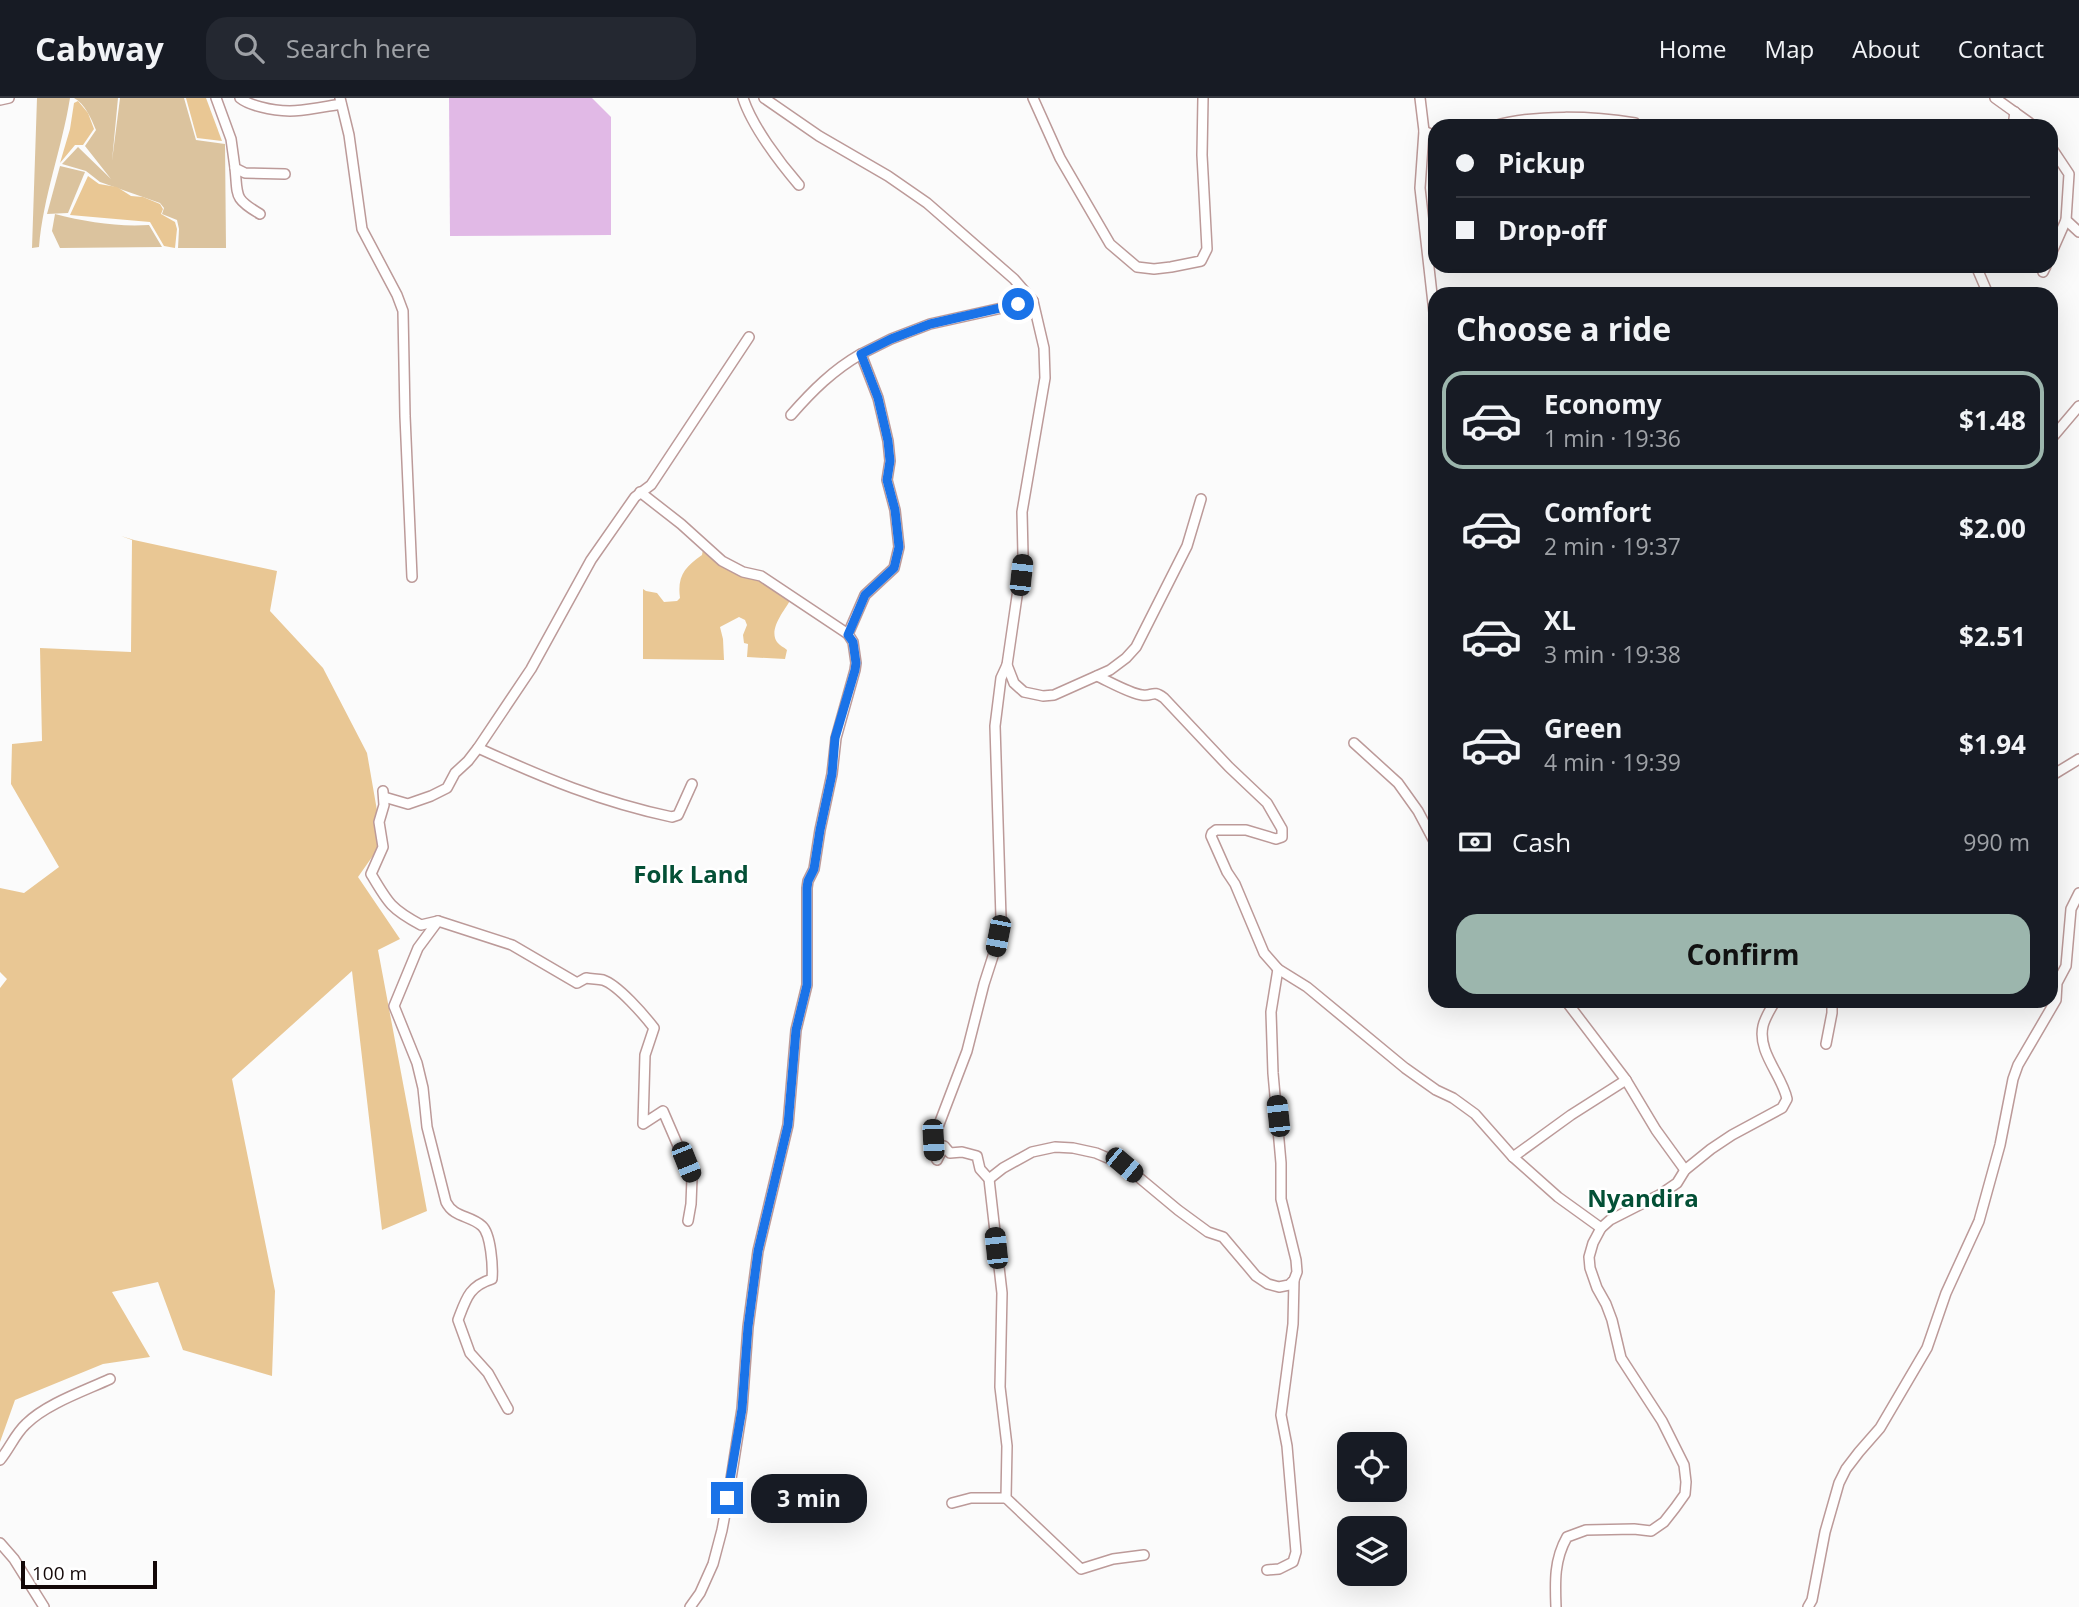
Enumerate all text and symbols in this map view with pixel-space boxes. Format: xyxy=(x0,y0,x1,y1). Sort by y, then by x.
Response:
search box xyxy=(206,17,696,80)
text: Cabway xyxy=(35,26,164,71)
icon: search xyxy=(230,29,268,67)
text: Search here xyxy=(286,30,431,66)
text: Home xyxy=(1659,32,1727,65)
text: Map xyxy=(1765,32,1814,65)
text: About xyxy=(1852,32,1920,65)
text: Contact xyxy=(1958,32,2044,65)
text: Pickup xyxy=(1498,145,1585,181)
text: Drop-off xyxy=(1498,212,1606,248)
route start xyxy=(1002,288,1034,320)
text: Choose a ride xyxy=(1456,307,1671,350)
text: Economy xyxy=(1544,386,1662,422)
icon: car xyxy=(1460,389,1523,452)
text: $1.48 xyxy=(1959,402,2026,438)
text: 1 min · 19:36 xyxy=(1544,422,1681,454)
text: Comfort xyxy=(1544,494,1651,530)
icon: car xyxy=(1460,497,1523,560)
text: $2.00 xyxy=(1959,510,2026,546)
text: 2 min · 19:37 xyxy=(1544,530,1681,562)
car xyxy=(1009,553,1034,597)
text: XL xyxy=(1544,602,1576,638)
icon: car xyxy=(1460,605,1523,668)
text: $2.51 xyxy=(1959,618,2026,654)
text: 3 min · 19:38 xyxy=(1544,638,1681,670)
text: Green xyxy=(1544,710,1622,746)
icon: car xyxy=(1460,713,1523,776)
text: $1.94 xyxy=(1959,726,2026,762)
text: 4 min · 19:39 xyxy=(1544,746,1681,778)
icon: cash xyxy=(1456,823,1494,861)
text: Cash xyxy=(1512,824,1571,860)
text: 990 m xyxy=(1963,826,2030,858)
district label: Folk Land xyxy=(633,857,749,890)
car xyxy=(984,913,1013,959)
button: Confirm xyxy=(1456,914,2030,994)
car xyxy=(1266,1094,1291,1138)
car xyxy=(922,1118,945,1162)
car xyxy=(669,1139,704,1185)
car xyxy=(1102,1143,1147,1187)
district label: Nyandira xyxy=(1587,1181,1699,1214)
car xyxy=(984,1226,1009,1270)
map controls xyxy=(1337,1432,1407,1586)
button: locate xyxy=(1337,1432,1407,1502)
callout: 3 min xyxy=(752,1474,867,1522)
route end xyxy=(711,1482,743,1514)
text: 3 min xyxy=(777,1482,841,1514)
button: layers xyxy=(1337,1516,1407,1586)
scale bar xyxy=(21,1558,158,1590)
text: 100 m xyxy=(32,1560,87,1586)

